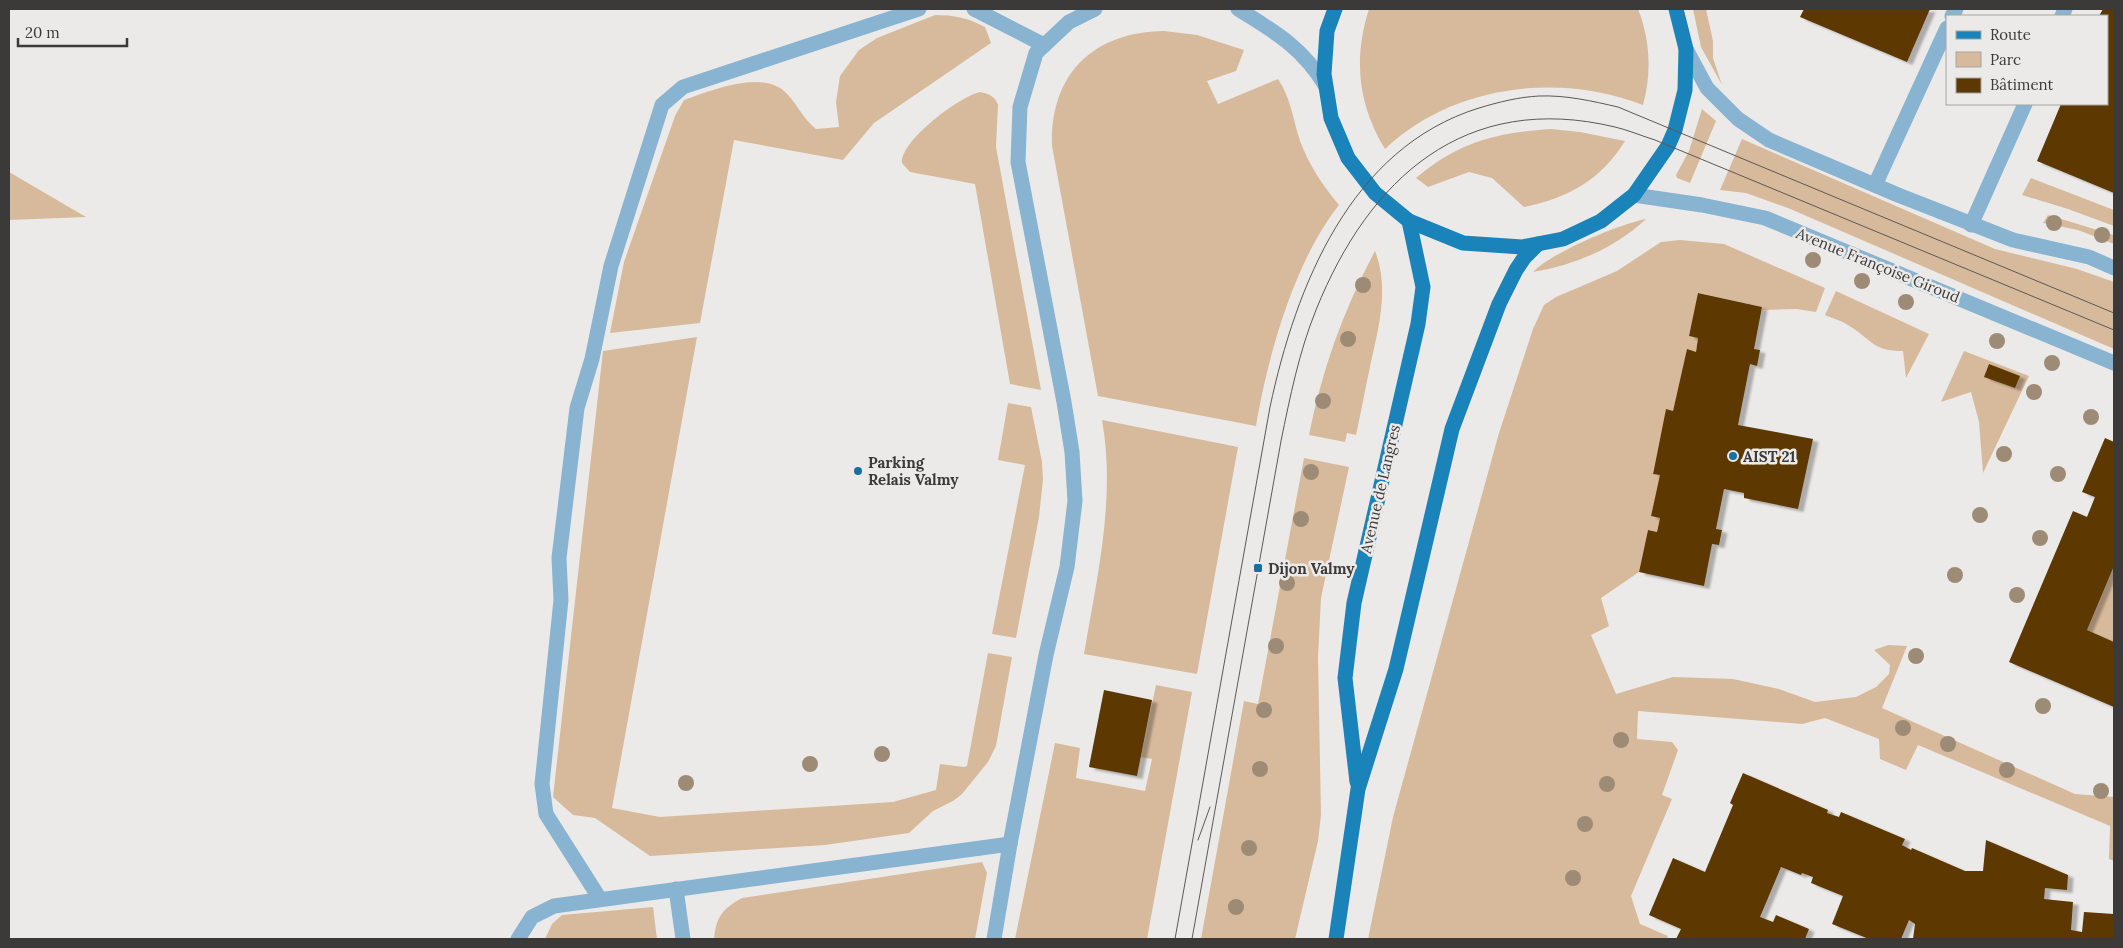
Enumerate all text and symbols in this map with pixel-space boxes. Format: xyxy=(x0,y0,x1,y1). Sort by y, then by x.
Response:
scale bar xyxy=(18,15,126,47)
legend xyxy=(1946,15,2108,105)
text: 20 m xyxy=(25,23,60,42)
text: Route xyxy=(1990,25,2031,44)
text: Parc xyxy=(1990,50,2021,69)
text: Bâtiment xyxy=(1990,75,2053,94)
street label: Avenue Françoise Giroud xyxy=(1792,223,1963,307)
street label: Avenue de Langres xyxy=(1356,423,1404,556)
place label: AIST 21 xyxy=(1743,447,1796,466)
marker: AIST 21 xyxy=(1727,450,1739,462)
place label: Parking Relais Valmy xyxy=(868,453,959,489)
marker: Parking Relais Valmy xyxy=(852,465,864,477)
place label: Dijon Valmy xyxy=(1268,559,1355,578)
marker: Dijon Valmy xyxy=(1252,562,1264,574)

